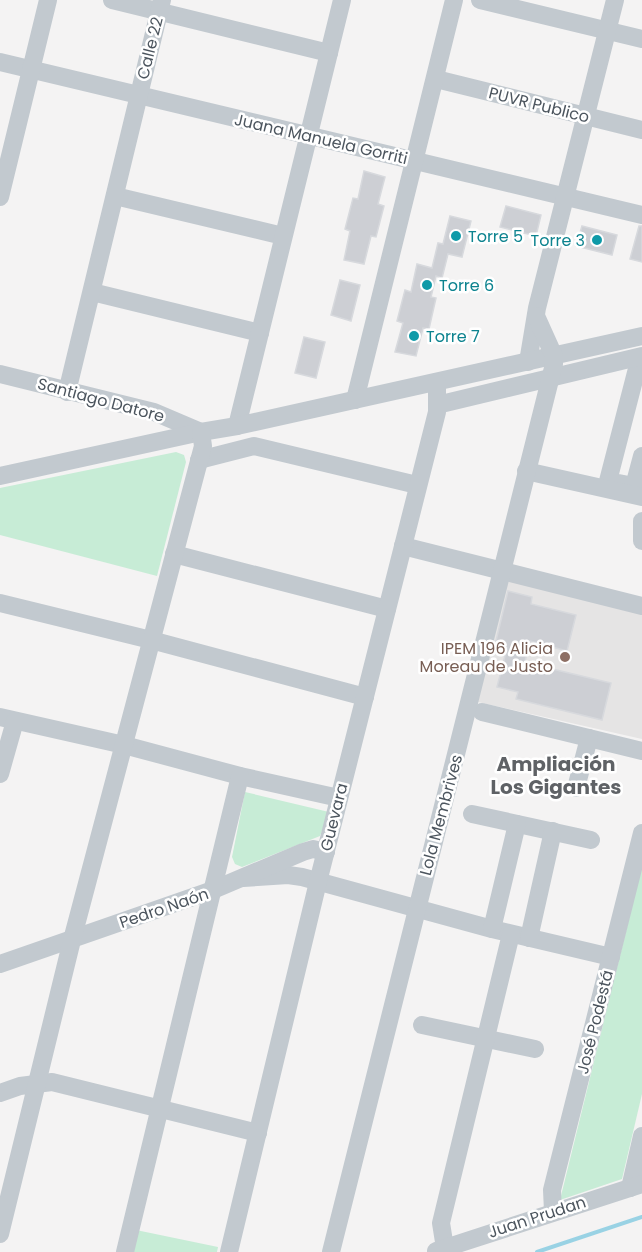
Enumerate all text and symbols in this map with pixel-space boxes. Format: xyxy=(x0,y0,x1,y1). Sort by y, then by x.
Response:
street label: Calle 22 xyxy=(131,14,169,82)
street label: PUVR Publico xyxy=(486,81,592,129)
street label: Juana Manuela Gorriti xyxy=(232,108,410,170)
place label: Torre 5 xyxy=(468,225,523,248)
marker: Torre 5 xyxy=(449,229,463,243)
place label: Torre 3 xyxy=(531,229,585,252)
marker: Torre 3 xyxy=(590,233,604,247)
place label: Torre 6 xyxy=(439,274,494,297)
marker: Torre 6 xyxy=(420,278,434,292)
place label: Torre 7 xyxy=(426,325,480,348)
marker: Torre 7 xyxy=(407,329,421,343)
street label: Santiago Datore xyxy=(35,372,167,428)
place label: IPEM 196 Alicia Moreau de Justo xyxy=(420,637,553,678)
marker: IPEM 196 Alicia Moreau de Justo xyxy=(558,650,572,664)
district label: Ampliación Los Gigantes xyxy=(490,750,622,801)
street label: Lola Membrives xyxy=(414,752,468,878)
street label: Guevara xyxy=(314,781,354,853)
street label: Pedro Naón xyxy=(116,882,212,934)
street label: José Podestá xyxy=(571,968,619,1076)
street label: Juan Prudan xyxy=(485,1190,589,1244)

